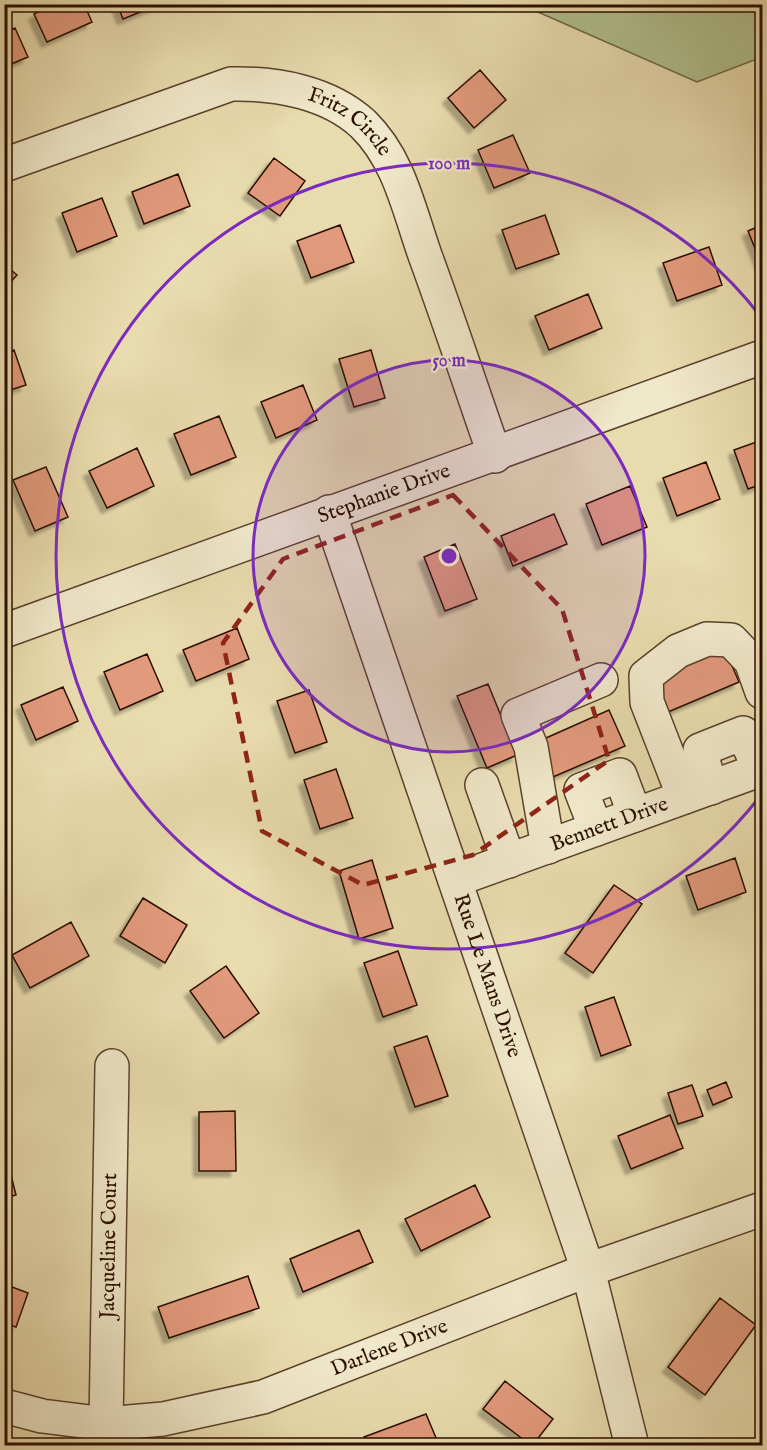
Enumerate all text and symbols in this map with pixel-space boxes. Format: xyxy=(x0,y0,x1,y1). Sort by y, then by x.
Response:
street label: Fritz Circle xyxy=(304,81,398,161)
text: 100 m xyxy=(428,153,470,176)
text: 50 m xyxy=(432,350,466,373)
street label: Stephanie Drive xyxy=(314,457,454,530)
centre of rings xyxy=(439,546,459,566)
street label: Bennett Drive xyxy=(547,790,672,858)
street label: Rue Le Mans Drive xyxy=(447,890,528,1061)
street label: Jacqueline Court xyxy=(94,1173,124,1321)
street label: Darlene Drive xyxy=(327,1313,452,1383)

